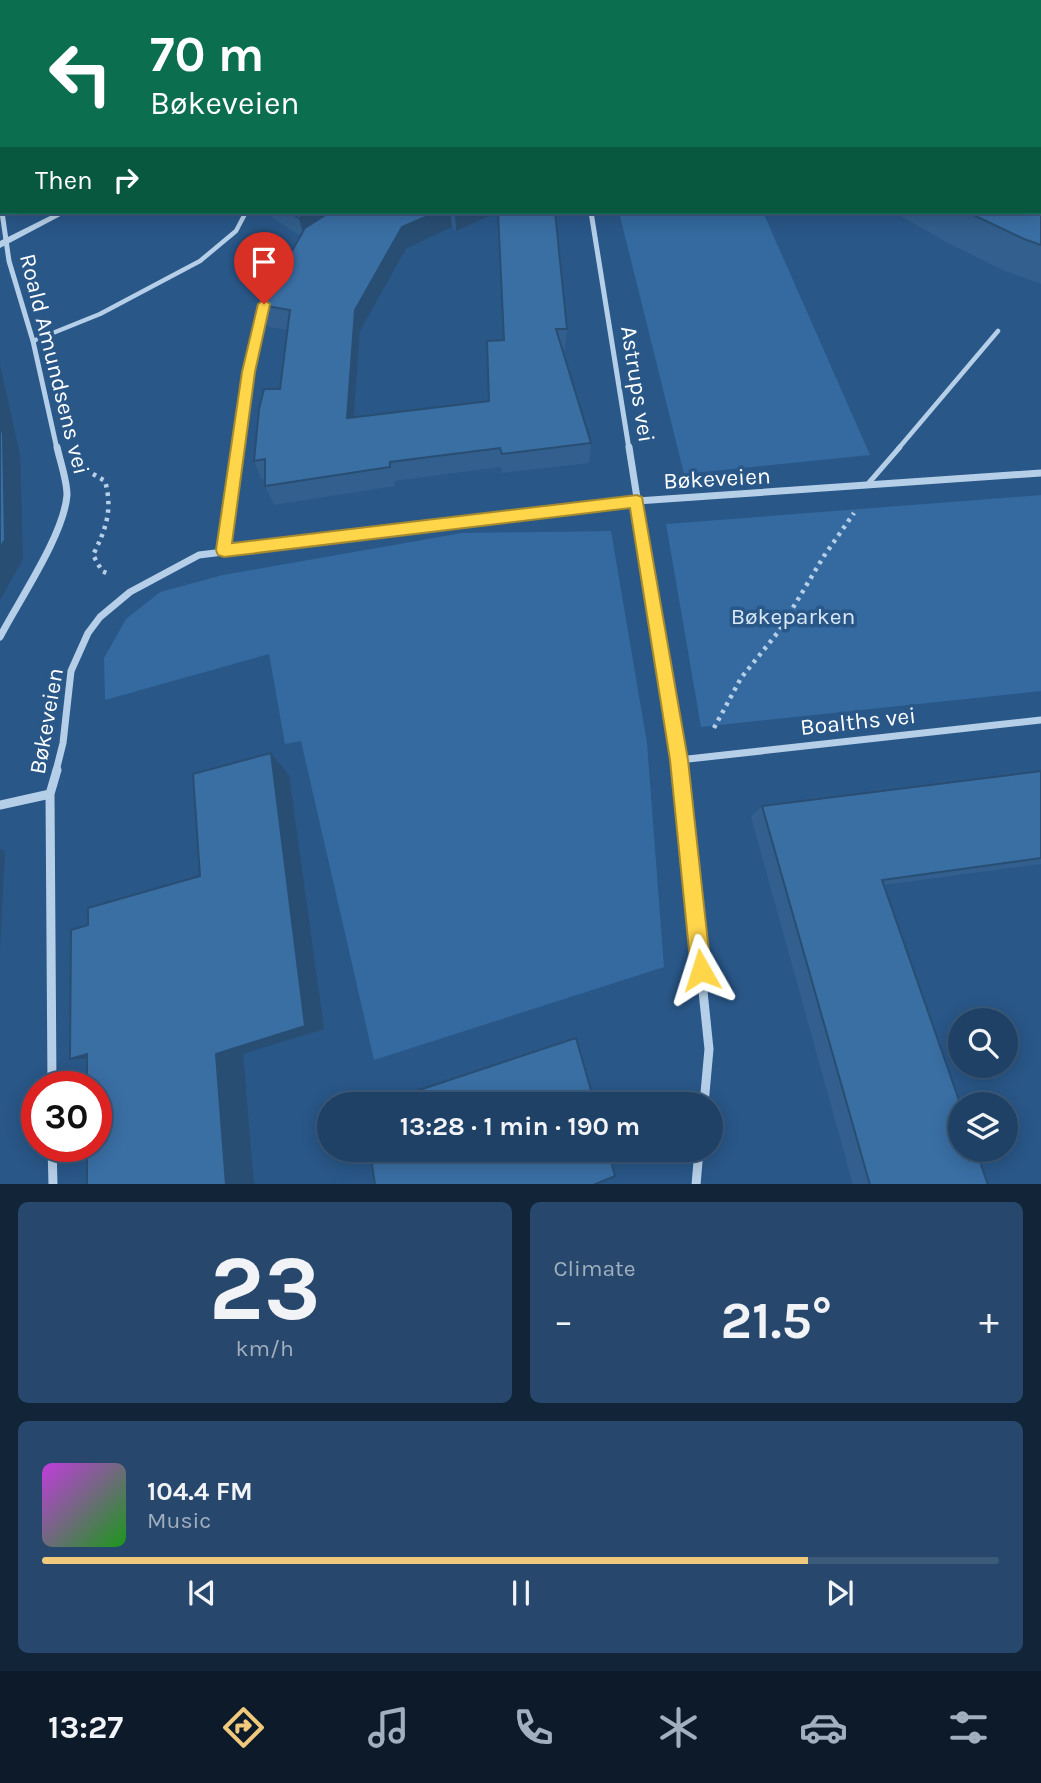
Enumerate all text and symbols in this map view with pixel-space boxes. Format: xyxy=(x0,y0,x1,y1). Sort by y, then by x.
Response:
text: 70 m xyxy=(150,26,264,83)
icon: left xyxy=(35,28,126,119)
text: Bøkeveien xyxy=(150,85,300,122)
icon: right xyxy=(107,161,145,199)
text: Then xyxy=(35,165,93,196)
pin xyxy=(234,232,294,304)
icon: arrive xyxy=(245,243,283,281)
street label: Roald Amundsens vei xyxy=(14,251,95,477)
street label: Astrups vei xyxy=(615,324,660,444)
street label: Bøkeveien xyxy=(663,462,771,495)
park label: Bøkeparken xyxy=(731,603,855,630)
street label: Bøkeveien xyxy=(24,666,69,776)
street label: Boalths vei xyxy=(799,702,917,741)
position arrow xyxy=(664,933,738,1007)
map controls xyxy=(948,1008,1018,1162)
button: search xyxy=(948,1008,1018,1078)
speed limit sign: 30 xyxy=(21,1071,112,1162)
button: layers xyxy=(948,1092,1018,1162)
text: 13:28 · 1 min · 190 m xyxy=(400,1111,640,1142)
text: 23 xyxy=(209,1236,321,1342)
text: Climate xyxy=(554,1255,636,1282)
text: 21.5° xyxy=(720,1290,832,1351)
text: − xyxy=(554,1299,573,1344)
text: + xyxy=(979,1299,999,1344)
text: km/h xyxy=(236,1335,294,1362)
text: 104.4 FM xyxy=(147,1476,253,1507)
text: Music xyxy=(147,1507,211,1534)
icon: previous xyxy=(183,1574,221,1612)
icon: pause xyxy=(502,1574,540,1612)
icon: next xyxy=(821,1574,859,1612)
icon: directions xyxy=(219,1703,268,1752)
icon: music xyxy=(364,1703,413,1752)
icon: phone xyxy=(509,1703,558,1752)
icon: climate xyxy=(654,1703,703,1752)
icon: car xyxy=(799,1703,848,1752)
icon: filters xyxy=(944,1703,993,1752)
text: 13:27 xyxy=(48,1709,123,1746)

